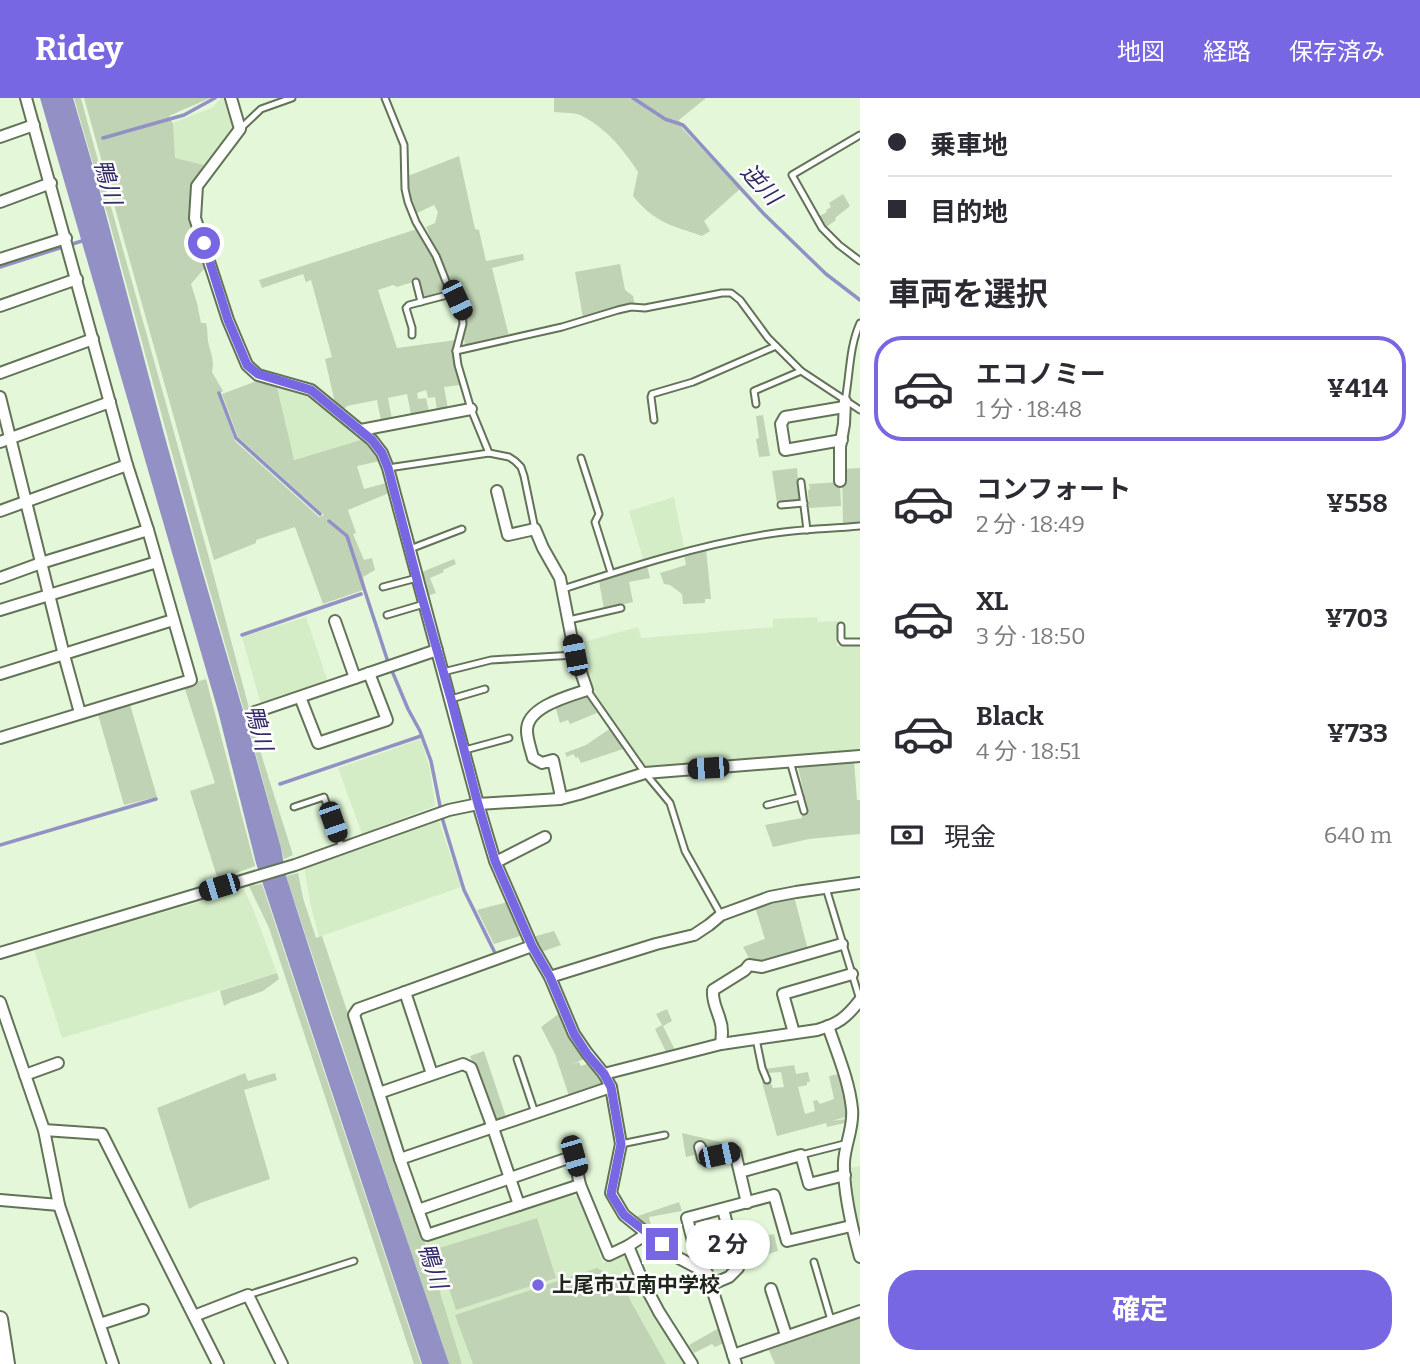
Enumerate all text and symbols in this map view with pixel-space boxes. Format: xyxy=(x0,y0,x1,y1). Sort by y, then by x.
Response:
text: Ridey xyxy=(35,29,123,69)
text: 地図 xyxy=(1117,38,1165,66)
text: 経路 xyxy=(1203,38,1251,66)
text: 保存済み xyxy=(1289,38,1385,66)
text: 乗車地 xyxy=(930,130,1008,161)
water label: 鴨川 xyxy=(89,156,128,211)
water label: 逆川 xyxy=(735,158,789,213)
text: 目的地 xyxy=(930,197,1008,228)
route start xyxy=(188,227,220,259)
text: 車両を選択 xyxy=(888,275,1048,313)
car xyxy=(439,277,476,323)
icon: car xyxy=(892,357,955,420)
text: エコノミー xyxy=(976,359,1106,390)
text: ¥414 xyxy=(1327,373,1388,404)
text: 1 分 · 18:48 xyxy=(976,395,1082,423)
icon: car xyxy=(892,472,955,535)
text: コンフォート xyxy=(976,474,1131,505)
text: ¥558 xyxy=(1326,488,1388,519)
text: 2 分 · 18:49 xyxy=(976,510,1085,538)
text: XL xyxy=(976,586,1008,617)
icon: car xyxy=(892,587,955,650)
text: ¥703 xyxy=(1325,603,1388,634)
text: 3 分 · 18:50 xyxy=(976,622,1086,650)
car xyxy=(561,632,590,678)
text: Black xyxy=(976,701,1044,732)
water label: 鴨川 xyxy=(240,702,279,757)
icon: car xyxy=(892,702,955,765)
text: ¥733 xyxy=(1327,718,1388,749)
text: 4 分 · 18:51 xyxy=(976,737,1080,765)
car xyxy=(687,756,730,780)
car xyxy=(317,799,350,845)
icon: cash xyxy=(888,816,926,854)
text: 640 m xyxy=(1324,821,1392,849)
text: 現金 xyxy=(944,822,996,853)
car xyxy=(196,871,243,903)
car xyxy=(559,1133,590,1179)
car xyxy=(697,1140,742,1170)
callout: 2 分 xyxy=(686,1220,770,1268)
route end xyxy=(646,1228,678,1260)
text: 2 分 xyxy=(708,1230,748,1258)
water label: 鴨川 xyxy=(413,1240,454,1295)
button: 確定 xyxy=(888,1270,1392,1350)
place label: 上尾市立南中学校 xyxy=(552,1272,720,1298)
marker: 上尾市立南中学校 xyxy=(530,1277,546,1293)

